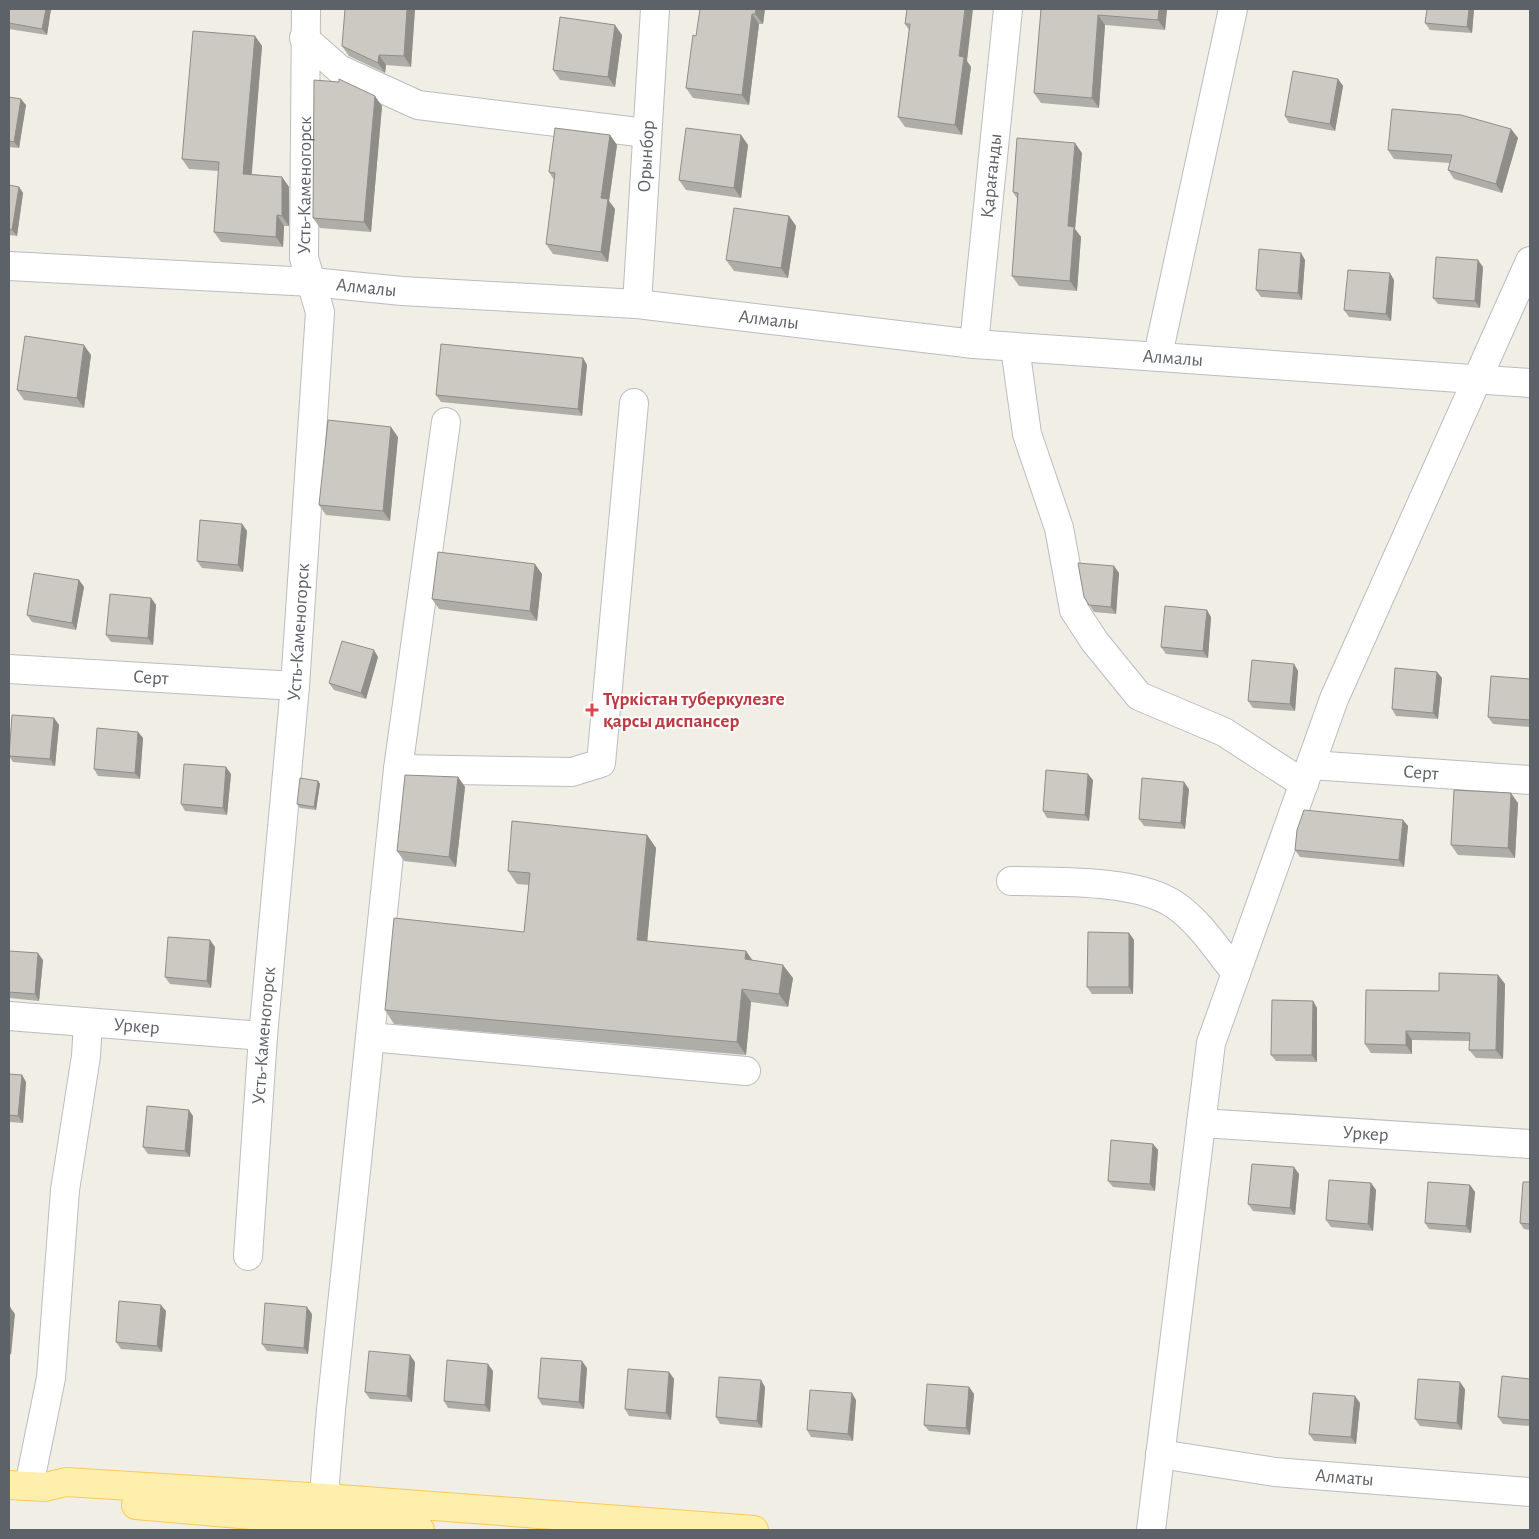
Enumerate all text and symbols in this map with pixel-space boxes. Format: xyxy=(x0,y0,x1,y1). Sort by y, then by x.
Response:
street label: Усть-Каменогорск xyxy=(295,116,315,254)
street label: Орынбор xyxy=(634,120,658,193)
street label: Қарағанды xyxy=(977,133,1005,219)
street label: Алмалы xyxy=(335,275,397,300)
street label: Алмалы xyxy=(738,307,800,333)
street label: Алмалы xyxy=(1142,346,1204,370)
street label: Усть-Каменогорск xyxy=(284,562,313,702)
street label: Серт xyxy=(133,667,169,688)
place label: Түркістан туберкулезге қарсы диспансер xyxy=(603,690,785,731)
marker: Түркістан туберкулезге қарсы диспансер xyxy=(585,703,599,717)
street label: Серт xyxy=(1402,762,1439,783)
street label: Усть-Каменогорск xyxy=(249,966,279,1105)
street label: Уркер xyxy=(113,1015,160,1037)
street label: Уркер xyxy=(1342,1123,1389,1144)
street label: Алматы xyxy=(1314,1466,1374,1489)

